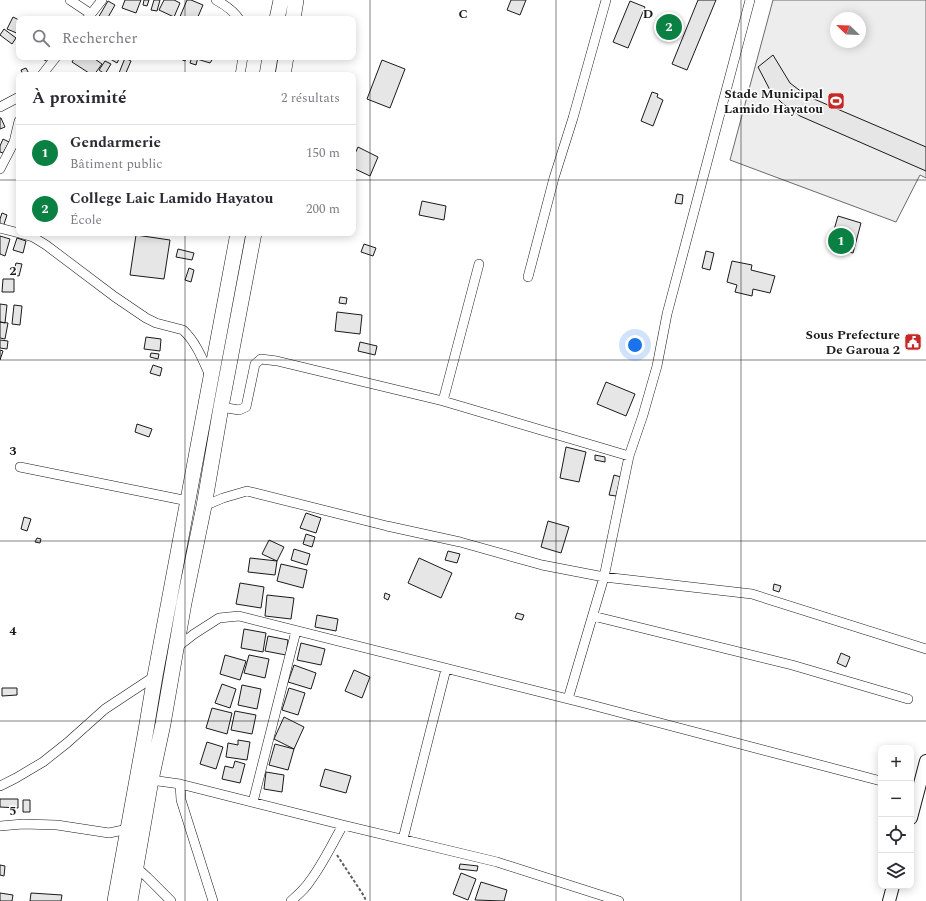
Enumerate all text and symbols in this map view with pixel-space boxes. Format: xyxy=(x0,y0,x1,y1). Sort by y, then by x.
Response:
text: C xyxy=(458,4,468,24)
text: D xyxy=(643,4,653,24)
pin: 2 xyxy=(656,12,682,42)
north arrow xyxy=(830,12,866,48)
search box xyxy=(16,16,356,60)
icon: search xyxy=(30,27,52,49)
text: Rechercher xyxy=(62,27,137,50)
place label: Stade Municipal Lamido Hayatou xyxy=(724,84,823,119)
text: À proximité xyxy=(32,85,127,111)
text: 2 résultats xyxy=(281,88,340,108)
sports icon: Stade Municipal Lamido Hayatou xyxy=(826,91,846,111)
text: Gendarmerie xyxy=(70,131,161,154)
text: 1 xyxy=(41,143,49,163)
text: 150 m xyxy=(306,143,340,163)
text: Bâtiment public xyxy=(70,154,163,174)
text: College Laic Lamido Hayatou xyxy=(70,187,273,210)
text: 2 xyxy=(41,199,49,219)
text: 200 m xyxy=(306,199,340,219)
text: École xyxy=(70,210,102,230)
pin: 1 xyxy=(828,226,854,256)
text: 2 xyxy=(9,261,17,281)
place label: Sous Prefecture De Garoua 2 xyxy=(806,325,900,360)
public building icon: Sous Prefecture De Garoua 2 xyxy=(903,332,923,352)
your location xyxy=(625,335,645,355)
text: 3 xyxy=(9,441,17,461)
text: 4 xyxy=(9,621,17,641)
map controls xyxy=(878,745,914,889)
button: + xyxy=(878,745,914,781)
button: − xyxy=(878,781,914,817)
text: 5 xyxy=(9,801,17,821)
button: locate xyxy=(878,817,914,853)
button: layers xyxy=(878,853,914,889)

